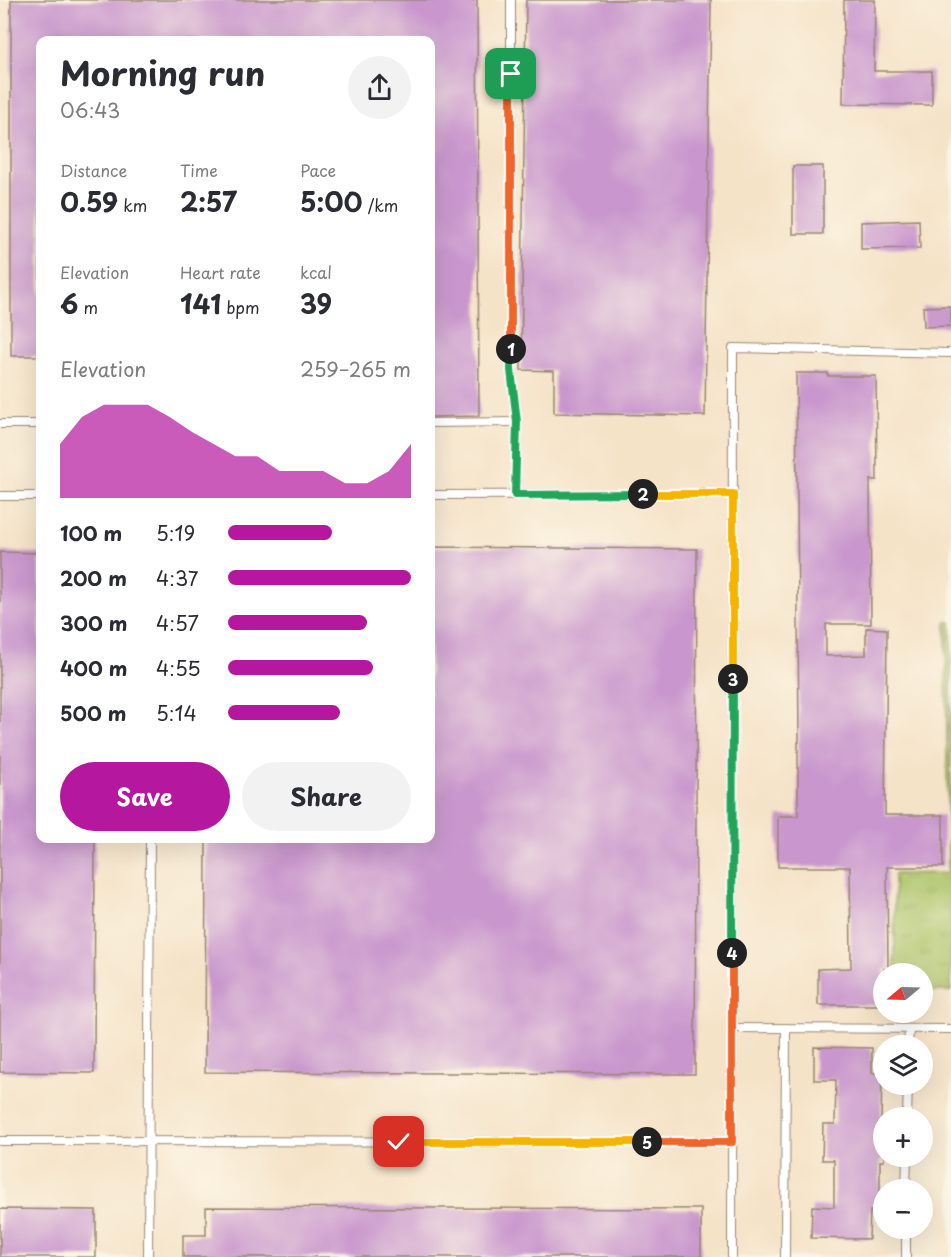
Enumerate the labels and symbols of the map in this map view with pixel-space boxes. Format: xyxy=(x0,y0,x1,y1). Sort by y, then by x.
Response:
pin xyxy=(485,48,536,99)
pin: 1 xyxy=(496,334,526,364)
pin: 2 xyxy=(628,479,658,509)
pin: 3 xyxy=(718,664,748,694)
pin: 4 xyxy=(717,938,747,968)
north arrow xyxy=(873,963,933,1023)
pin xyxy=(373,1116,424,1167)
pin: 5 xyxy=(632,1127,662,1157)

